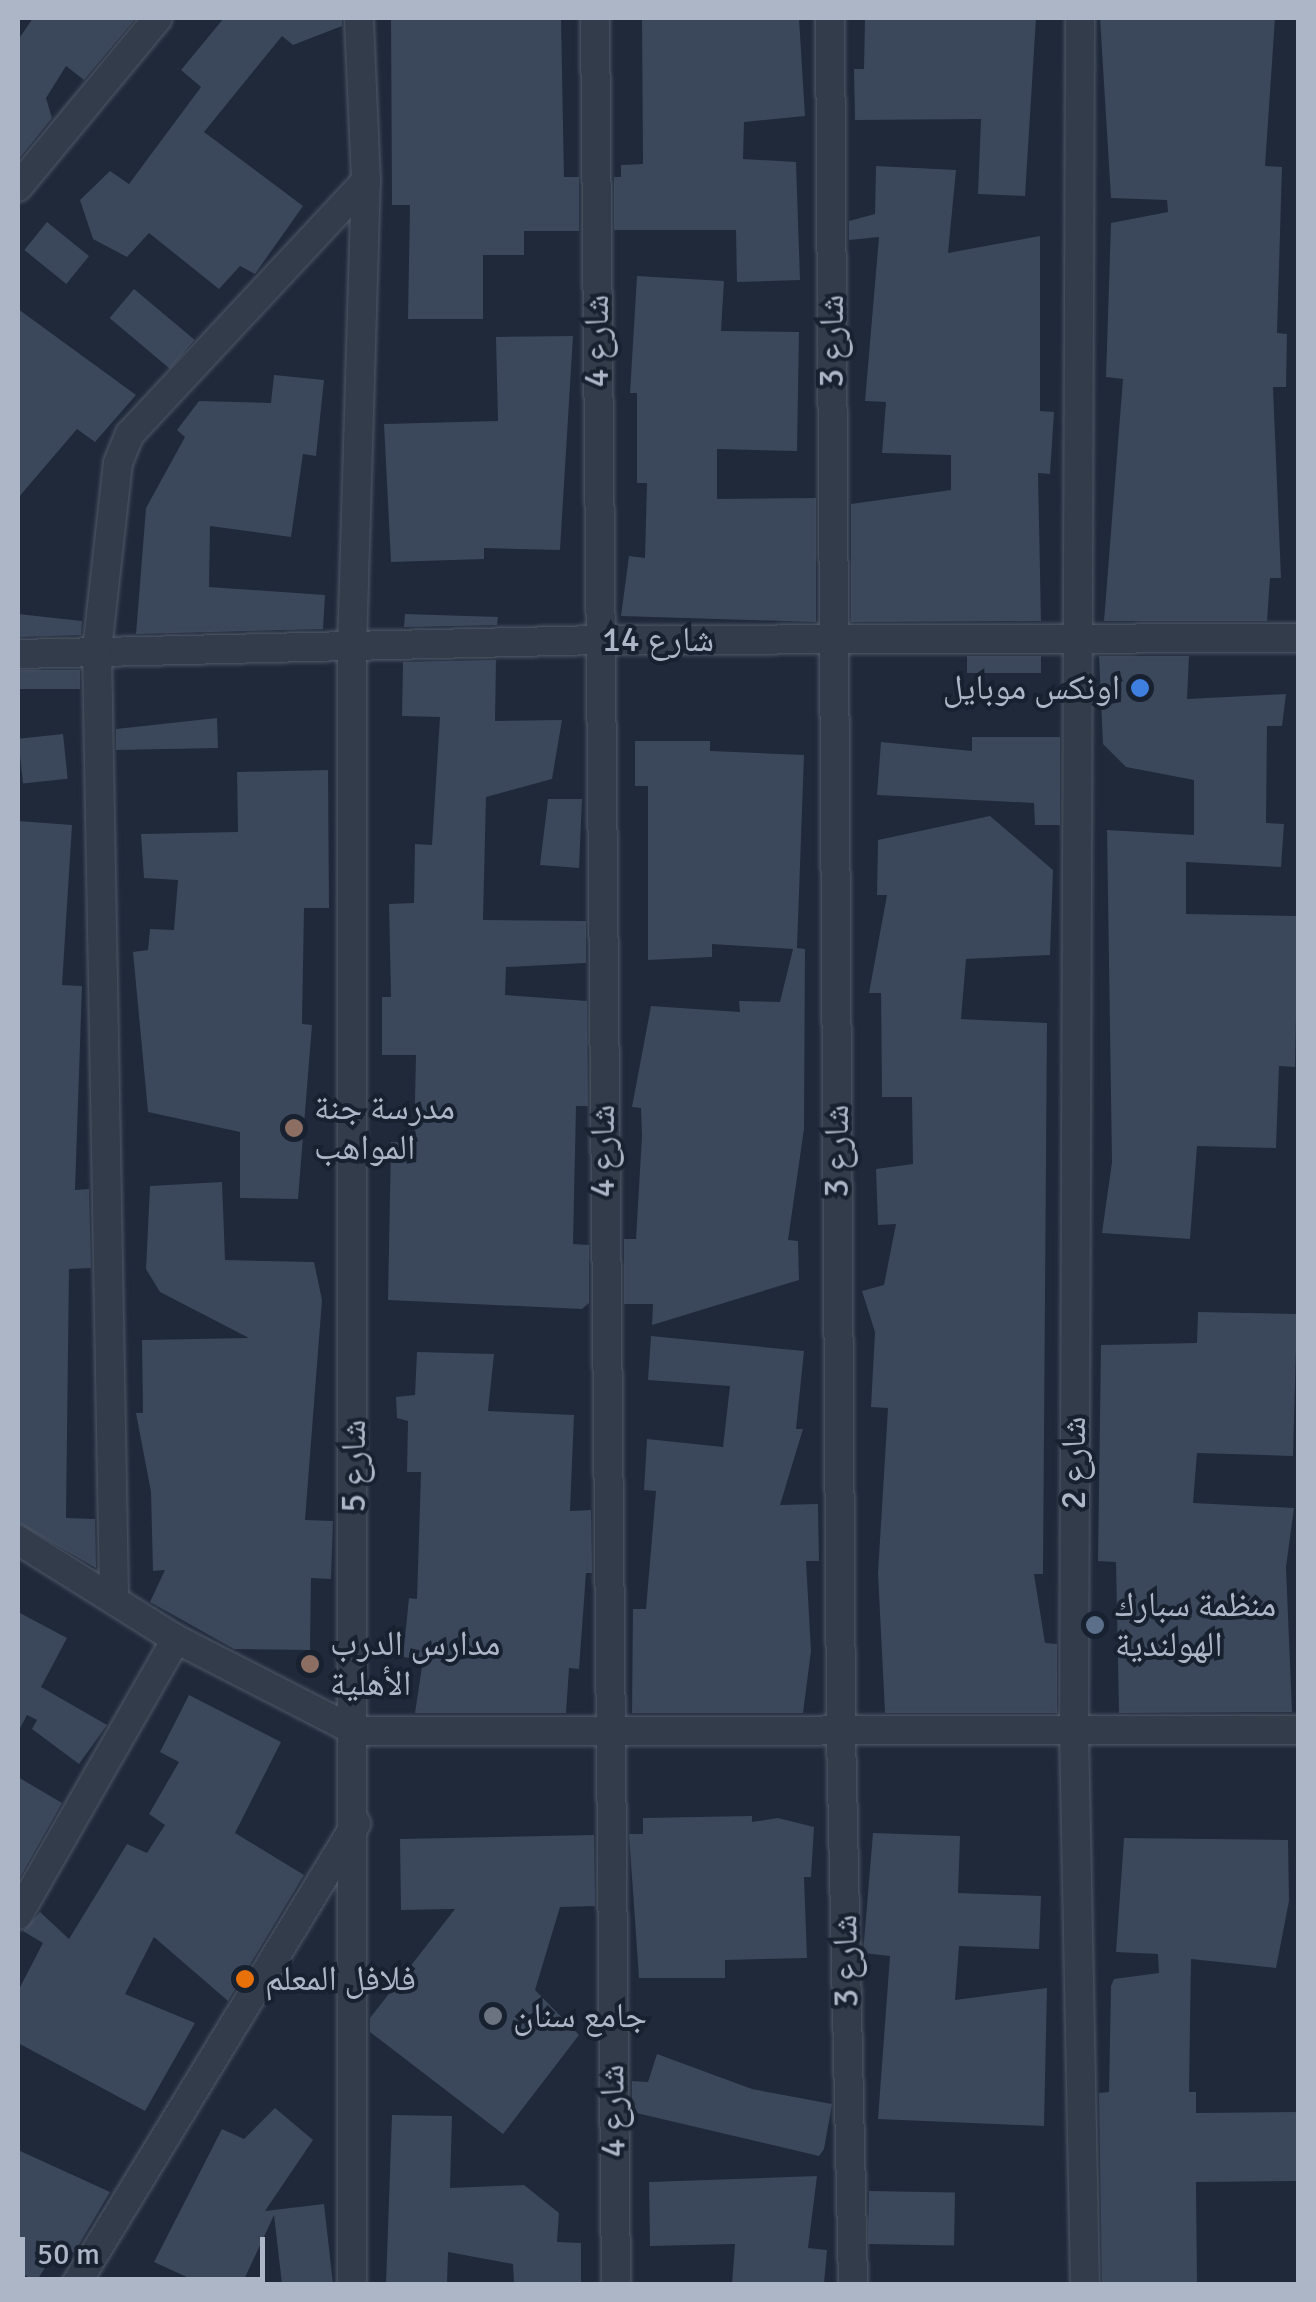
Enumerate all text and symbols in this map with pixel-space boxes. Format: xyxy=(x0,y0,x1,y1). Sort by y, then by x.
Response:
street label: شارع 4 xyxy=(576,294,618,388)
street label: شارع 3 xyxy=(811,294,853,388)
street label: شارع 14 xyxy=(602,619,714,661)
place label: اونكس موبايل xyxy=(943,667,1120,709)
marker: اونكس موبايل xyxy=(1129,677,1151,699)
place label: مدرسة جنة المواهب xyxy=(314,1087,455,1169)
street label: شارع 4 xyxy=(582,1104,624,1198)
street label: شارع 3 xyxy=(816,1104,858,1198)
marker: مدرسة جنة المواهب xyxy=(283,1117,305,1139)
street label: شارع 2 xyxy=(1053,1416,1095,1510)
street label: شارع 5 xyxy=(333,1419,375,1513)
place label: منظمة سبارك الهولندية xyxy=(1115,1584,1276,1666)
marker: منظمة سبارك الهولندية xyxy=(1084,1614,1106,1636)
place label: مدارس الدرب الأهلية xyxy=(330,1623,500,1705)
marker: مدارس الدرب الأهلية xyxy=(299,1653,321,1675)
street label: شارع 3 xyxy=(824,1914,868,2008)
place label: فلافل المعلم xyxy=(265,1958,416,2000)
marker: فلافل المعلم xyxy=(234,1968,256,1990)
place label: جامع سنان xyxy=(513,1995,647,2037)
marker: جامع سنان xyxy=(482,2005,504,2027)
street label: شارع 4 xyxy=(591,2064,635,2158)
scale bar xyxy=(25,2217,270,2279)
text: 50 m xyxy=(37,2236,100,2273)

